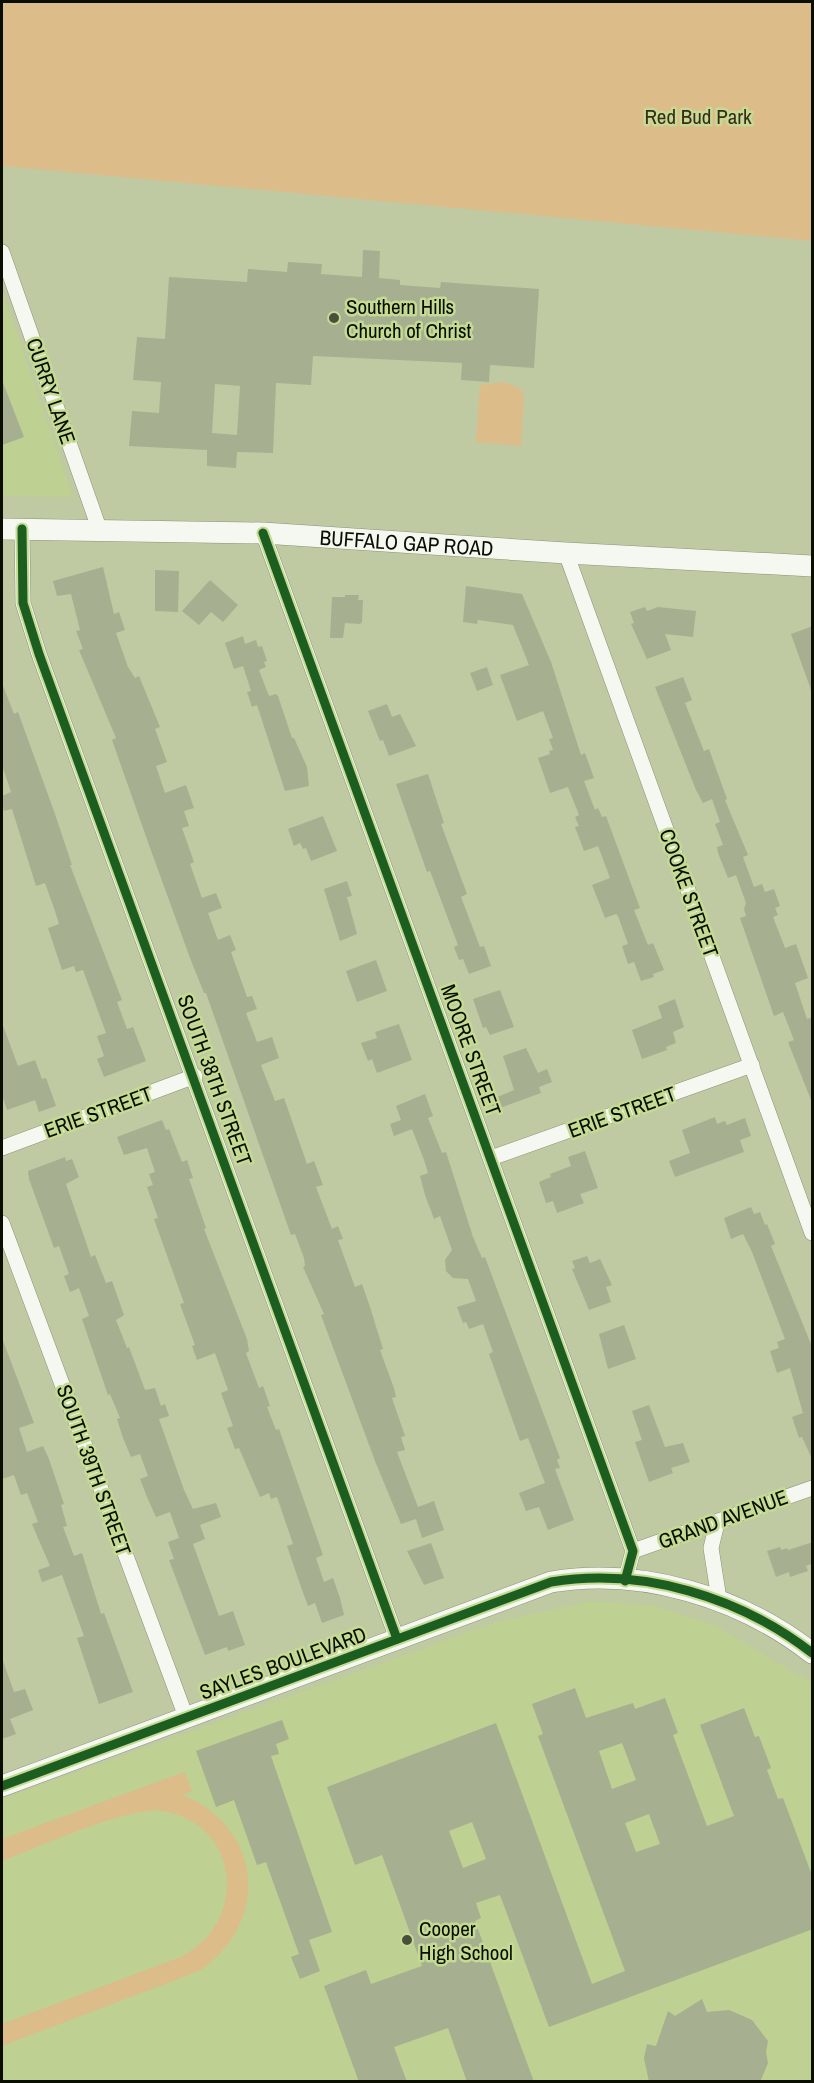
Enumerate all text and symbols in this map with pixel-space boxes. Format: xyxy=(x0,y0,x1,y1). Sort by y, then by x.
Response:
park label: Red Bud Park xyxy=(644,102,752,131)
place label: Southern Hills Church of Christ xyxy=(346,292,472,345)
marker: Southern Hills Church of Christ xyxy=(327,311,341,325)
street label: CURRY LANE xyxy=(19,334,83,448)
street label: BUFFALO GAP ROAD xyxy=(319,522,494,563)
street label: COOKE STREET xyxy=(652,825,726,962)
street label: MOORE STREET xyxy=(434,980,508,1120)
street label: SOUTH 38TH STREET xyxy=(171,991,260,1170)
street label: ERIE STREET xyxy=(40,1079,156,1145)
street label: ERIE STREET xyxy=(564,1079,680,1145)
street label: SOUTH 39TH STREET xyxy=(50,1381,139,1560)
street label: GRAND AVENUE xyxy=(654,1482,792,1556)
street label: SAYLES BOULEVARD xyxy=(196,1619,370,1707)
place label: Cooper High School xyxy=(419,1914,513,1967)
marker: Cooper High School xyxy=(400,1933,414,1947)

